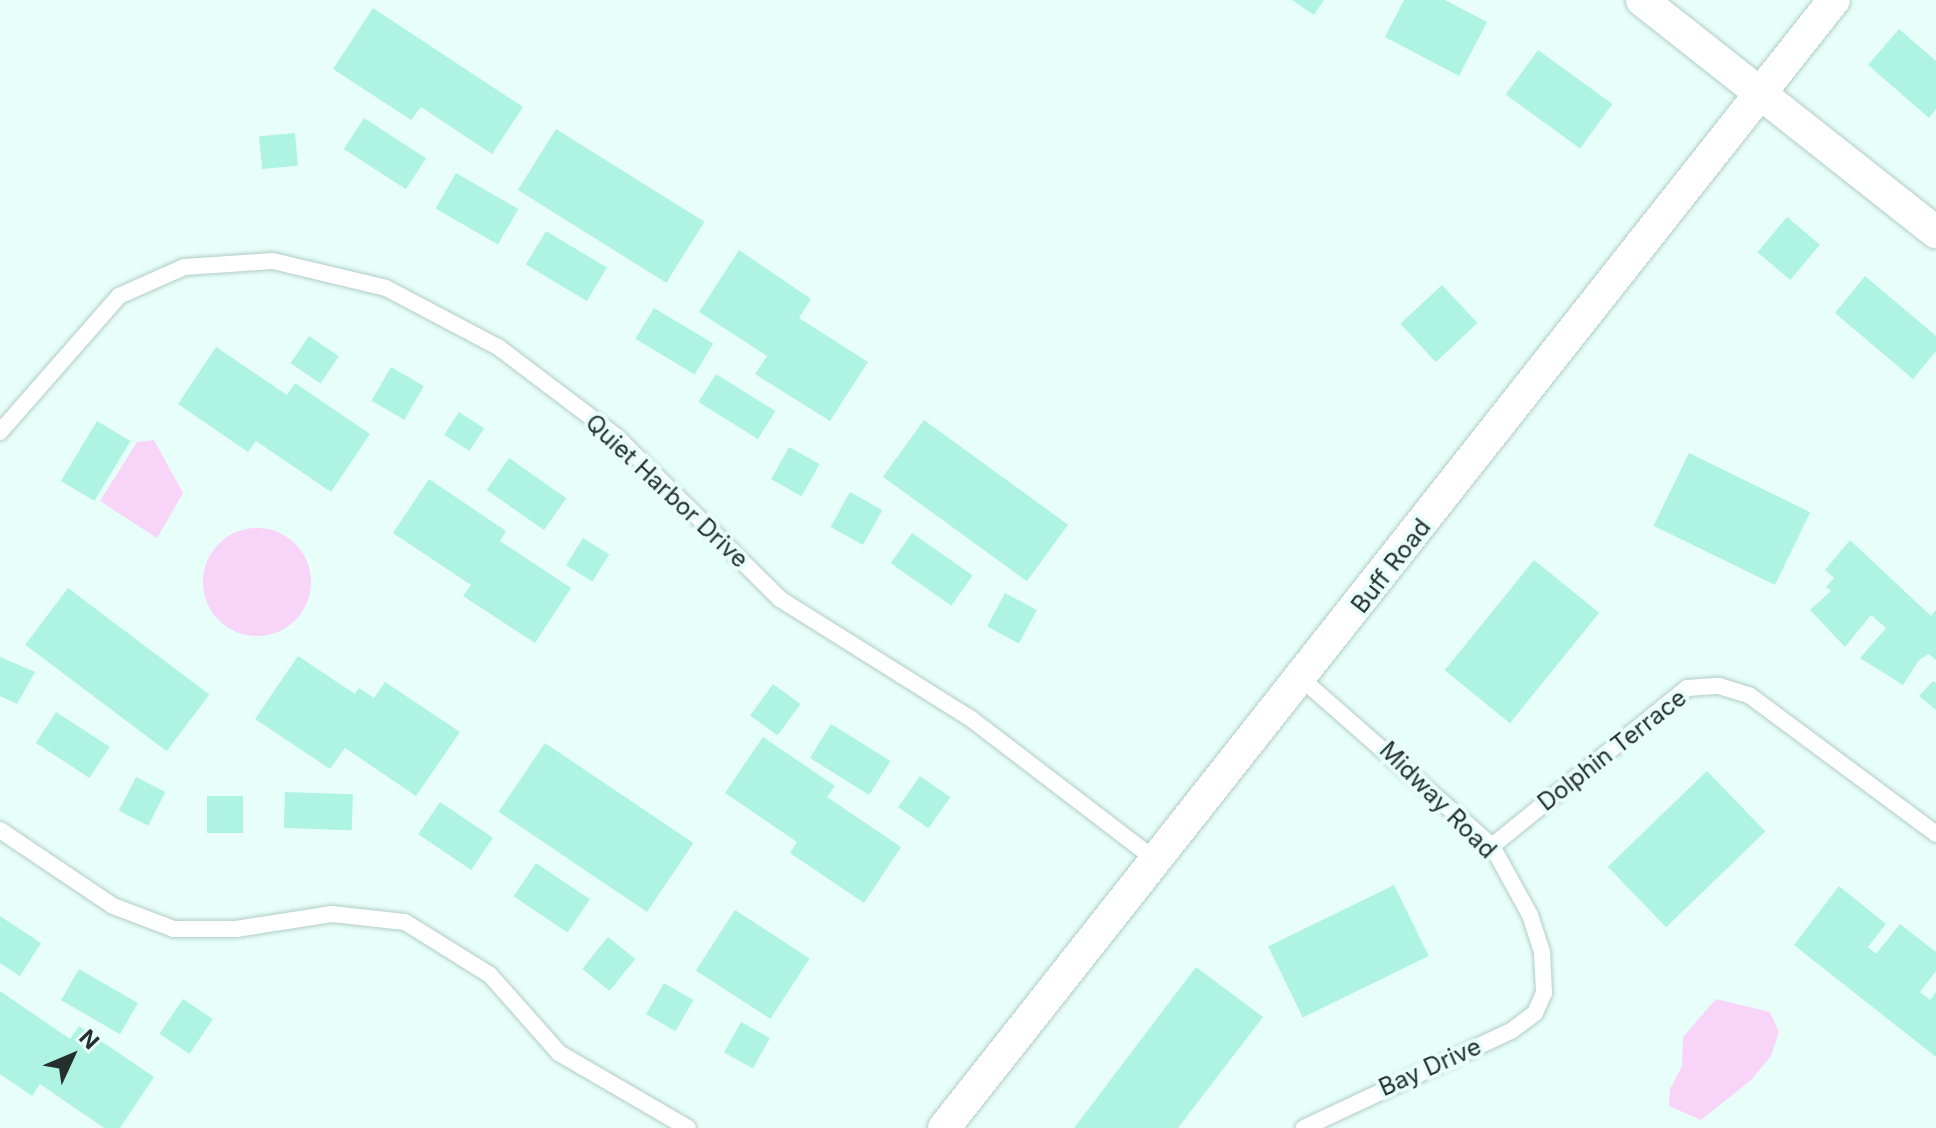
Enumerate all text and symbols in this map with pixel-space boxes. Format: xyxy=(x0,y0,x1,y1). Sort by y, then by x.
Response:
street label: Quiet Harbor Drive xyxy=(580,408,754,574)
street label: Buff Road xyxy=(1345,513,1437,619)
street label: Dolphin Terrace xyxy=(1532,683,1692,817)
street label: Midway Road xyxy=(1374,736,1502,864)
north arrow xyxy=(32,1016,112,1096)
text: N xyxy=(74,1024,104,1054)
street label: Bay Drive xyxy=(1375,1032,1485,1102)

